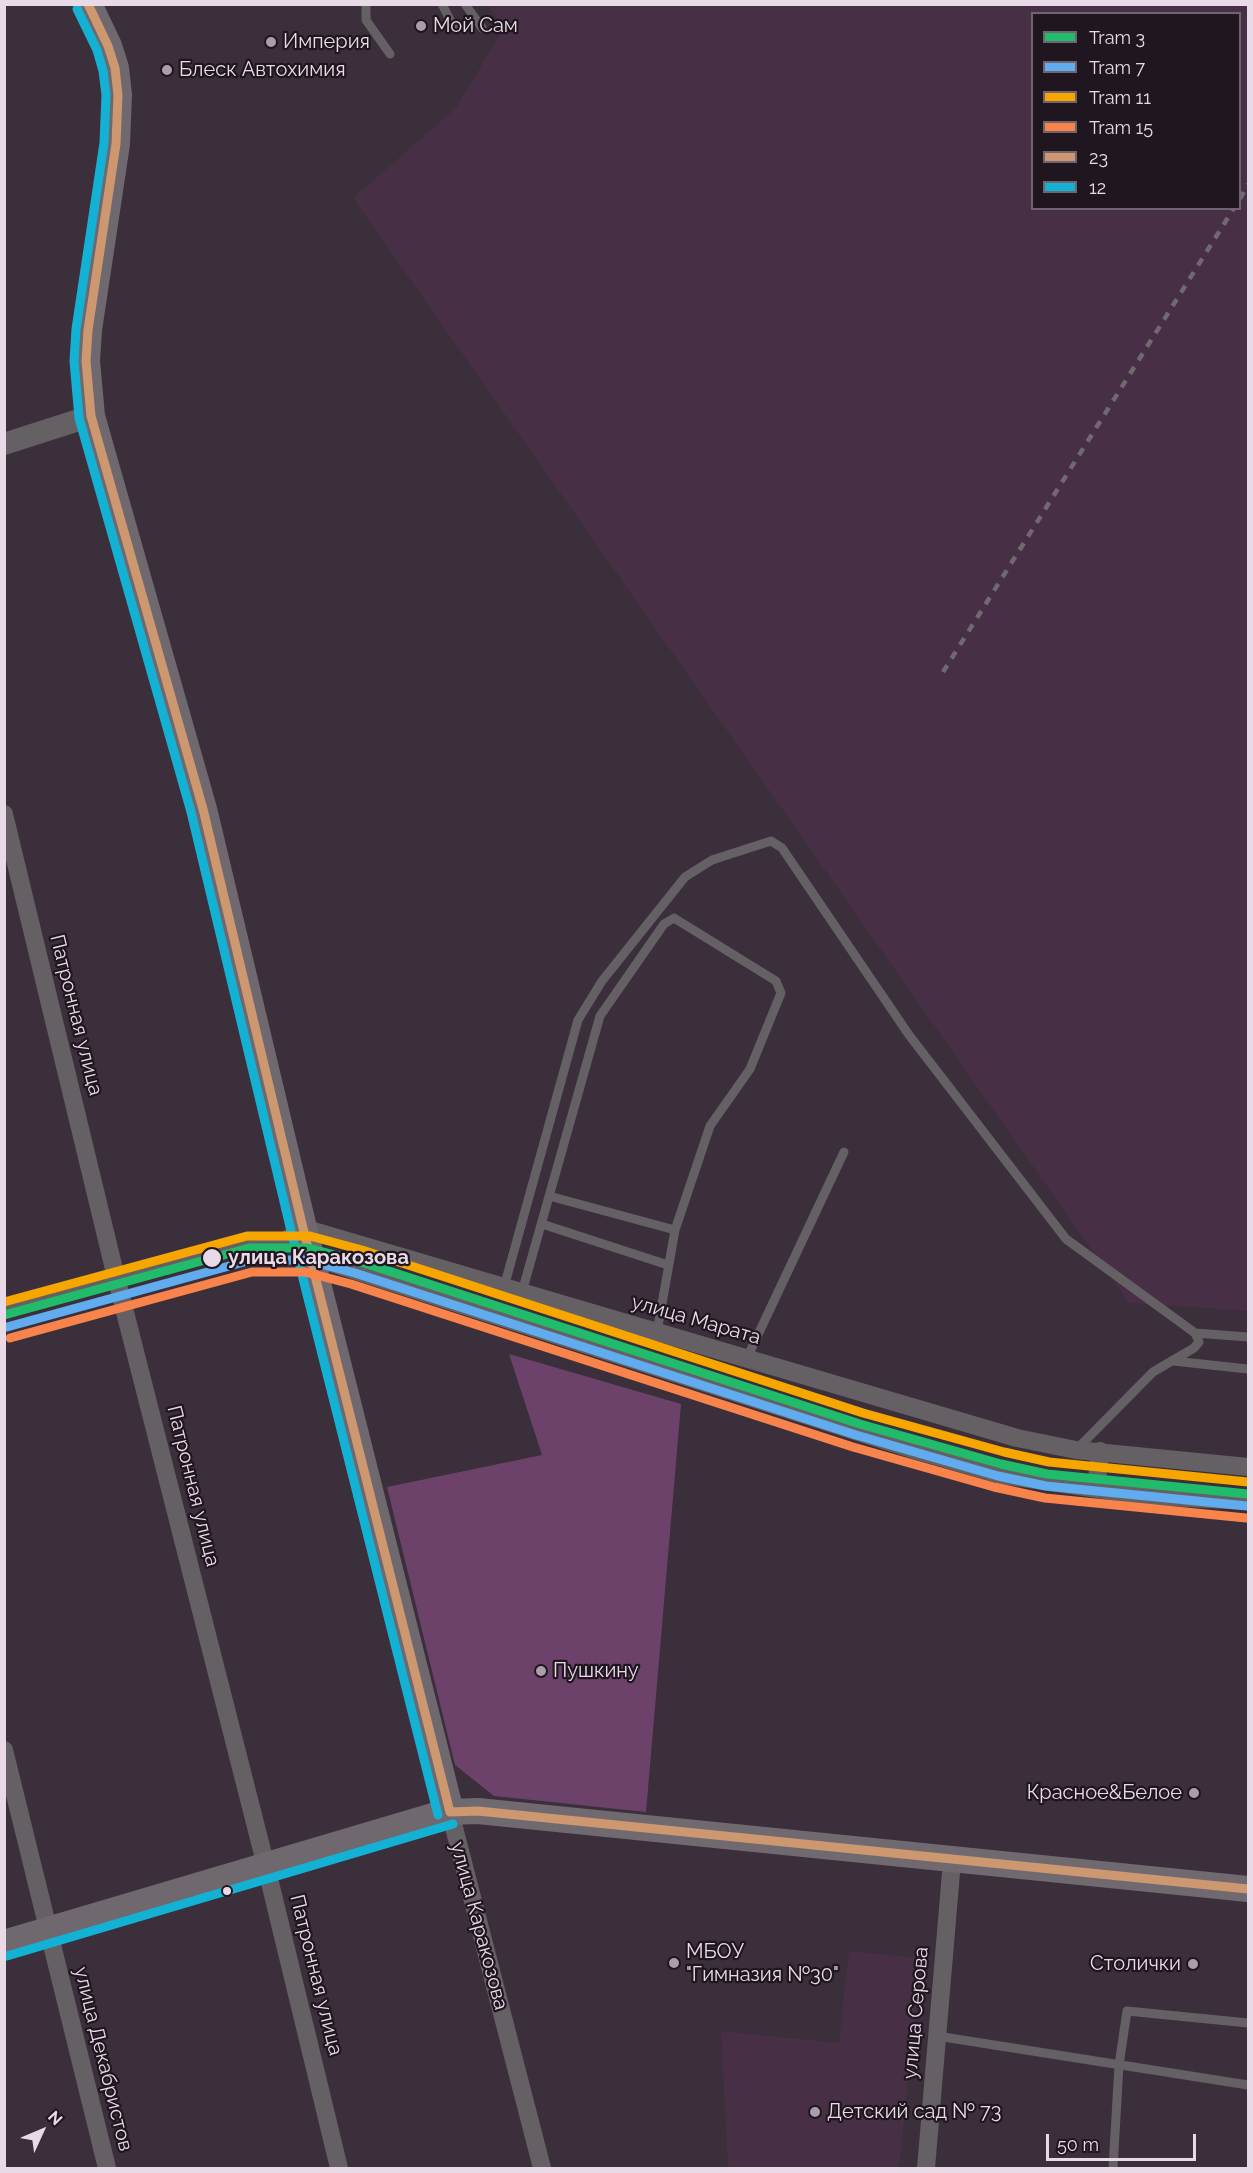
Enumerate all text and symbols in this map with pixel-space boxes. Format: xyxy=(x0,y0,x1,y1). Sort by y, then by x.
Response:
legend xyxy=(1031,12,1241,210)
place label: Мой Сам xyxy=(433,14,518,38)
marker: Мой Сам xyxy=(414,19,428,33)
text: Tram 3 xyxy=(1089,27,1145,48)
place label: Империя xyxy=(283,30,370,54)
marker: Империя xyxy=(264,35,278,49)
text: Tram 7 xyxy=(1089,57,1145,78)
place label: Блеск Автохимия xyxy=(179,58,345,82)
marker: Блеск Автохимия xyxy=(160,63,174,77)
text: Tram 11 xyxy=(1089,87,1151,108)
text: Tram 15 xyxy=(1089,117,1153,138)
text: 23 xyxy=(1089,147,1108,168)
text: 12 xyxy=(1089,177,1106,198)
street label: Патронная улица xyxy=(44,932,108,1098)
place label: улица Каракозова xyxy=(228,1246,409,1270)
marker: улица Каракозова xyxy=(201,1247,223,1269)
street label: улица Марата xyxy=(629,1290,763,1350)
street label: Патронная улица xyxy=(161,1403,225,1569)
place label: Пушкину xyxy=(553,1659,639,1683)
marker: Пушкину xyxy=(534,1664,548,1678)
place label: Красное&Белое xyxy=(1027,1781,1182,1805)
marker: Красное&Белое xyxy=(1187,1786,1201,1800)
street label: улица Каракозова xyxy=(445,1839,513,2013)
unlabelled marker xyxy=(221,1885,233,1897)
street label: Патронная улица xyxy=(284,1892,348,2058)
place label: МБОУ "Гимназия №30" xyxy=(686,1940,839,1987)
street label: улица Серова xyxy=(898,1946,934,2080)
place label: Столички xyxy=(1090,1952,1181,1976)
marker: МБОУ "Гимназия №30" xyxy=(667,1956,681,1970)
marker: Столички xyxy=(1186,1957,1200,1971)
street label: улица Декабристов xyxy=(68,1964,138,2154)
place label: Детский сад № 73 xyxy=(827,2100,1001,2124)
north arrow xyxy=(12,2101,72,2161)
marker: Детский сад № 73 xyxy=(808,2105,822,2119)
text: N xyxy=(44,2107,66,2129)
scale bar xyxy=(1049,2122,1199,2160)
text: 50 m xyxy=(1057,2134,1099,2155)

